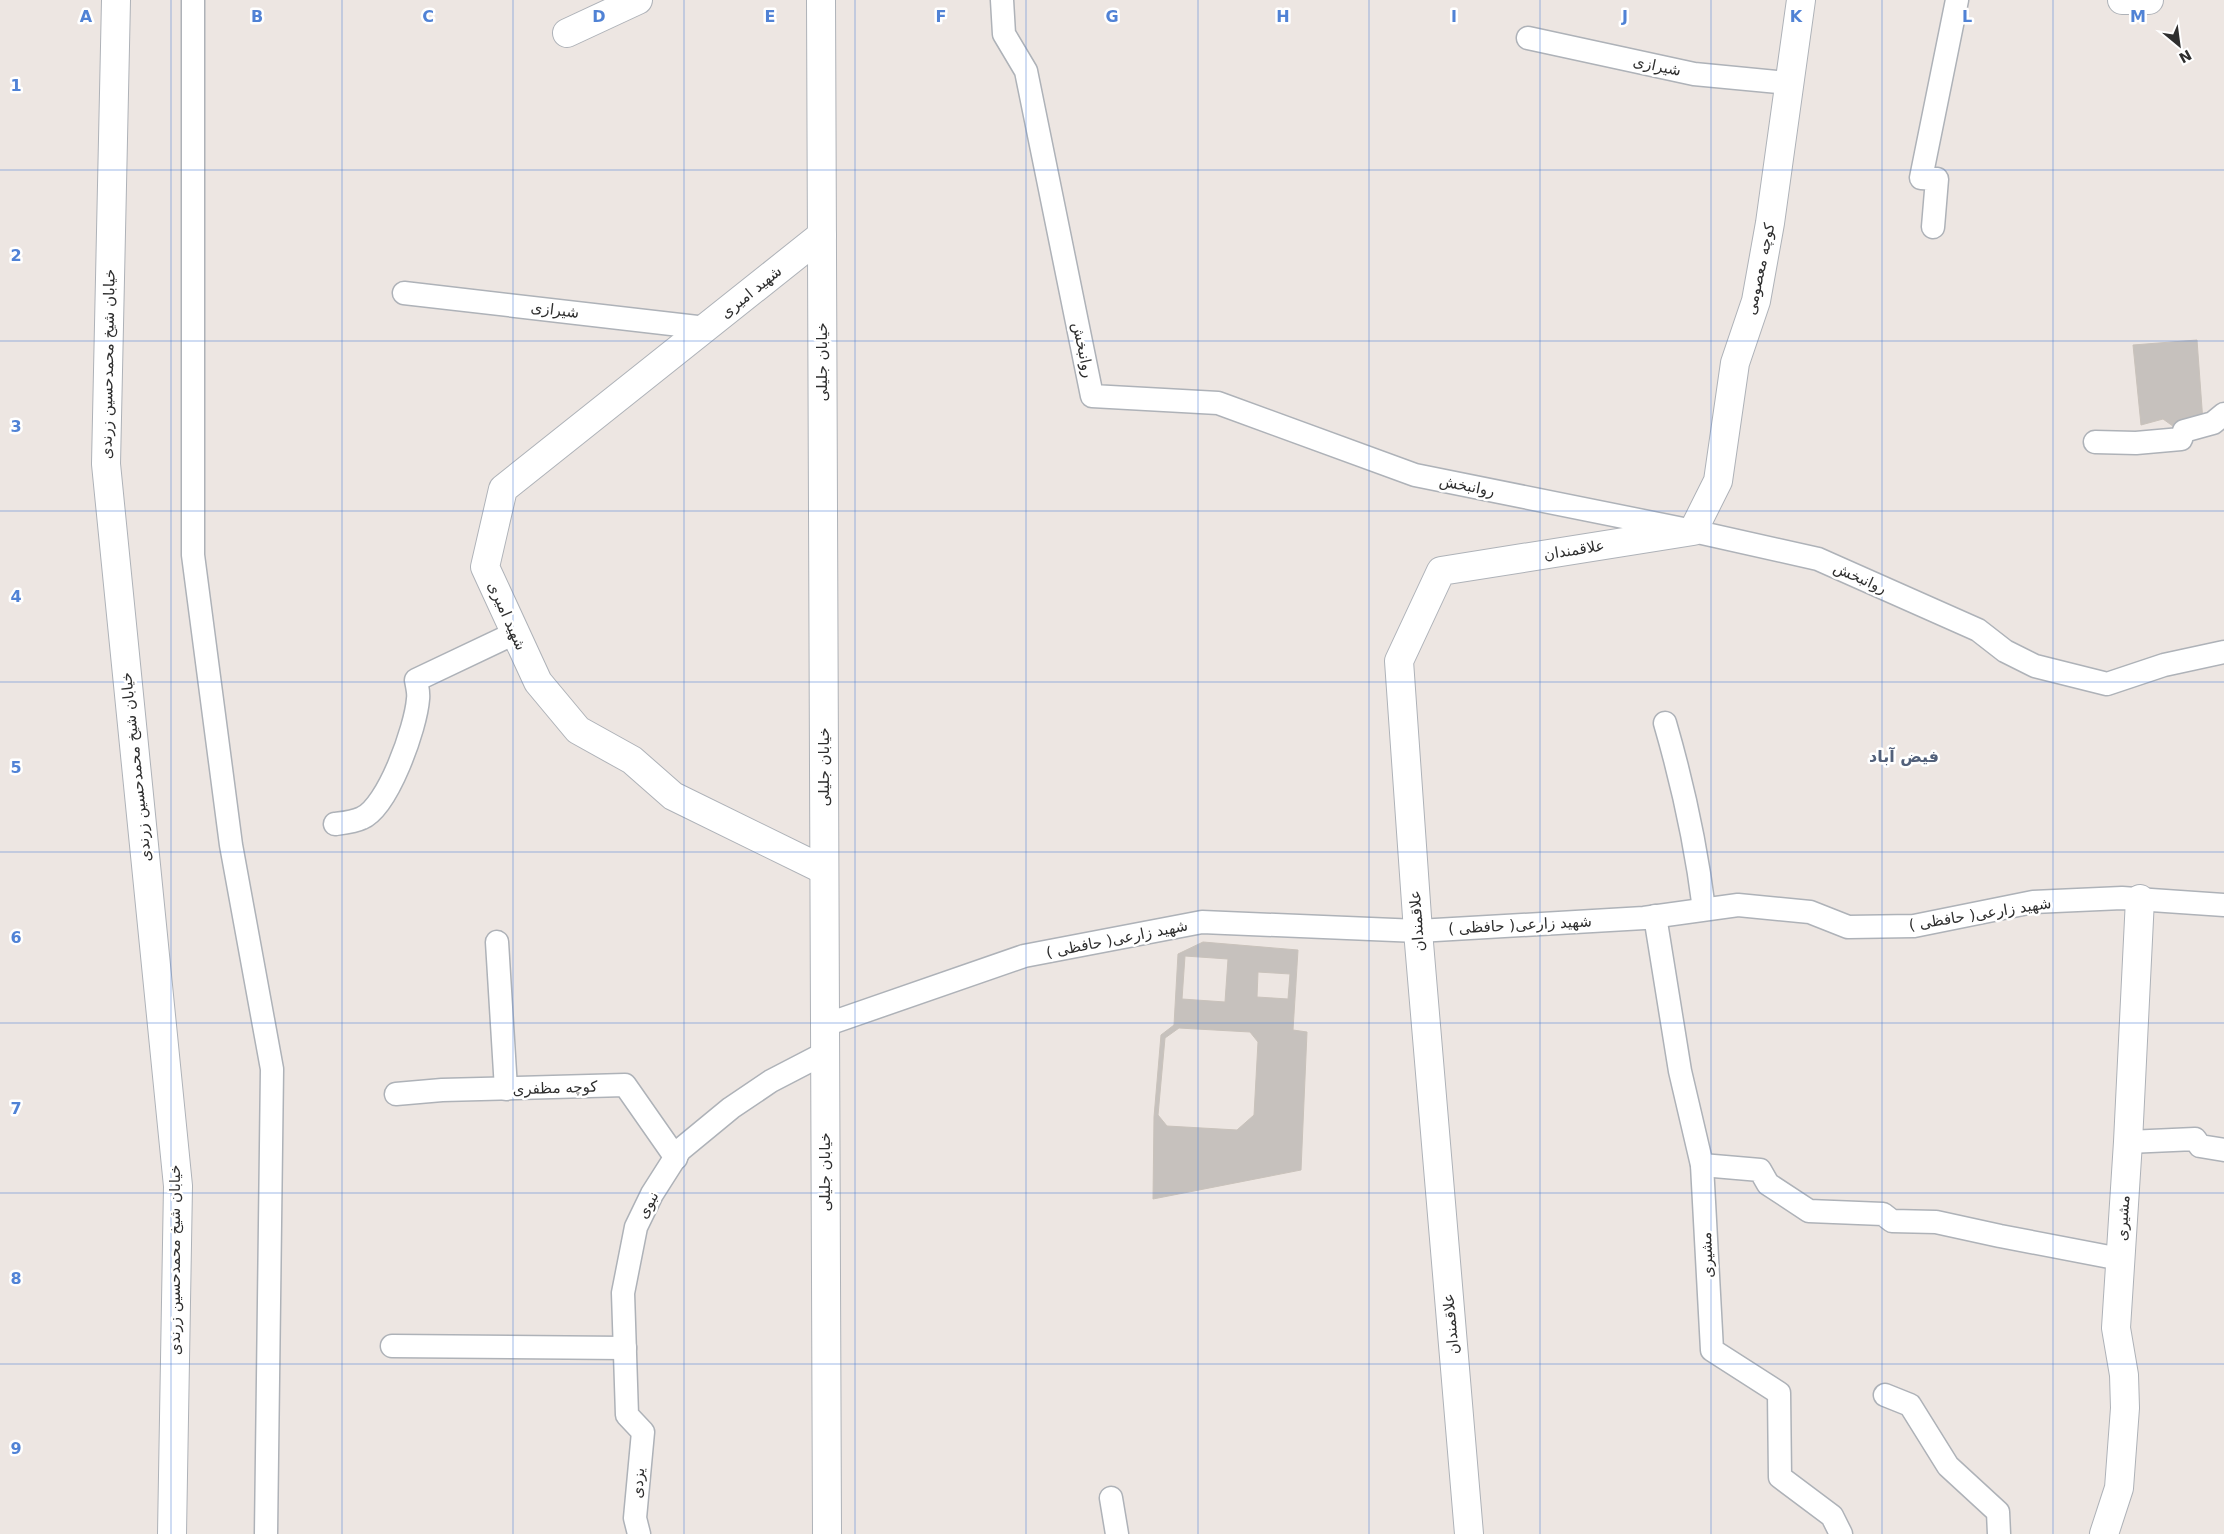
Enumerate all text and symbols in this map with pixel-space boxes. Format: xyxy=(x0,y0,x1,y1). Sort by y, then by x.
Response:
text: A xyxy=(80,7,93,26)
text: B xyxy=(251,7,263,26)
text: C xyxy=(422,7,434,26)
text: D xyxy=(592,7,606,26)
text: E xyxy=(765,7,775,26)
text: F xyxy=(936,7,946,26)
text: G xyxy=(1105,7,1119,26)
text: H xyxy=(1276,7,1290,26)
text: I xyxy=(1451,7,1457,26)
text: J xyxy=(1621,7,1628,26)
text: K xyxy=(1790,7,1803,26)
text: L xyxy=(1962,7,1972,26)
text: M xyxy=(2130,7,2146,26)
north arrow xyxy=(2154,20,2204,70)
text: N xyxy=(2176,47,2194,66)
street label: شیرازی xyxy=(1631,52,1683,80)
text: 1 xyxy=(10,76,22,95)
street label: کوچه معصومی xyxy=(1741,221,1779,317)
text: 2 xyxy=(10,246,22,265)
street label: شهید امیری xyxy=(717,262,785,322)
street label: خیابان شیخ محمدحسین زرندی xyxy=(97,269,119,459)
street label: شیرازی xyxy=(530,298,580,322)
street label: روانبخش xyxy=(1068,321,1098,379)
street label: خیابان جلیلی xyxy=(813,322,831,402)
text: 3 xyxy=(10,417,22,436)
street label: روانبخش xyxy=(1438,472,1496,500)
street label: علاقمندان xyxy=(1542,536,1606,564)
street label: روانبخش xyxy=(1831,558,1889,598)
street label: شهید امیری xyxy=(484,579,530,653)
text: 4 xyxy=(10,587,22,606)
street label: خیابان شیخ محمدحسین زرندی xyxy=(117,671,155,863)
street label: خیابان جلیلی xyxy=(815,727,833,807)
district label: فیض آباد xyxy=(1869,746,1939,766)
text: 5 xyxy=(10,758,22,777)
street label: علاقمندان xyxy=(1406,890,1428,952)
street label: شهید زارعی( حافظی ) xyxy=(1908,894,2052,934)
street label: شهید زارعی( حافظی ) xyxy=(1448,912,1592,938)
street label: شهید زارعی( حافظی ) xyxy=(1045,916,1189,962)
text: 6 xyxy=(10,928,22,947)
street label: کوچه مظفری xyxy=(512,1077,599,1098)
text: 7 xyxy=(10,1099,22,1118)
street label: خیابان جلیلی xyxy=(816,1132,834,1212)
street label: خیابان شیخ محمدحسین زرندی xyxy=(166,1165,184,1355)
street label: نبوی xyxy=(633,1188,663,1222)
street label: مشیری xyxy=(2112,1194,2134,1242)
street label: مشیری xyxy=(1697,1232,1717,1278)
text: 8 xyxy=(10,1269,22,1288)
street label: علاقمندان xyxy=(1439,1293,1463,1355)
text: 9 xyxy=(10,1439,22,1458)
street label: یزدی xyxy=(628,1467,648,1499)

